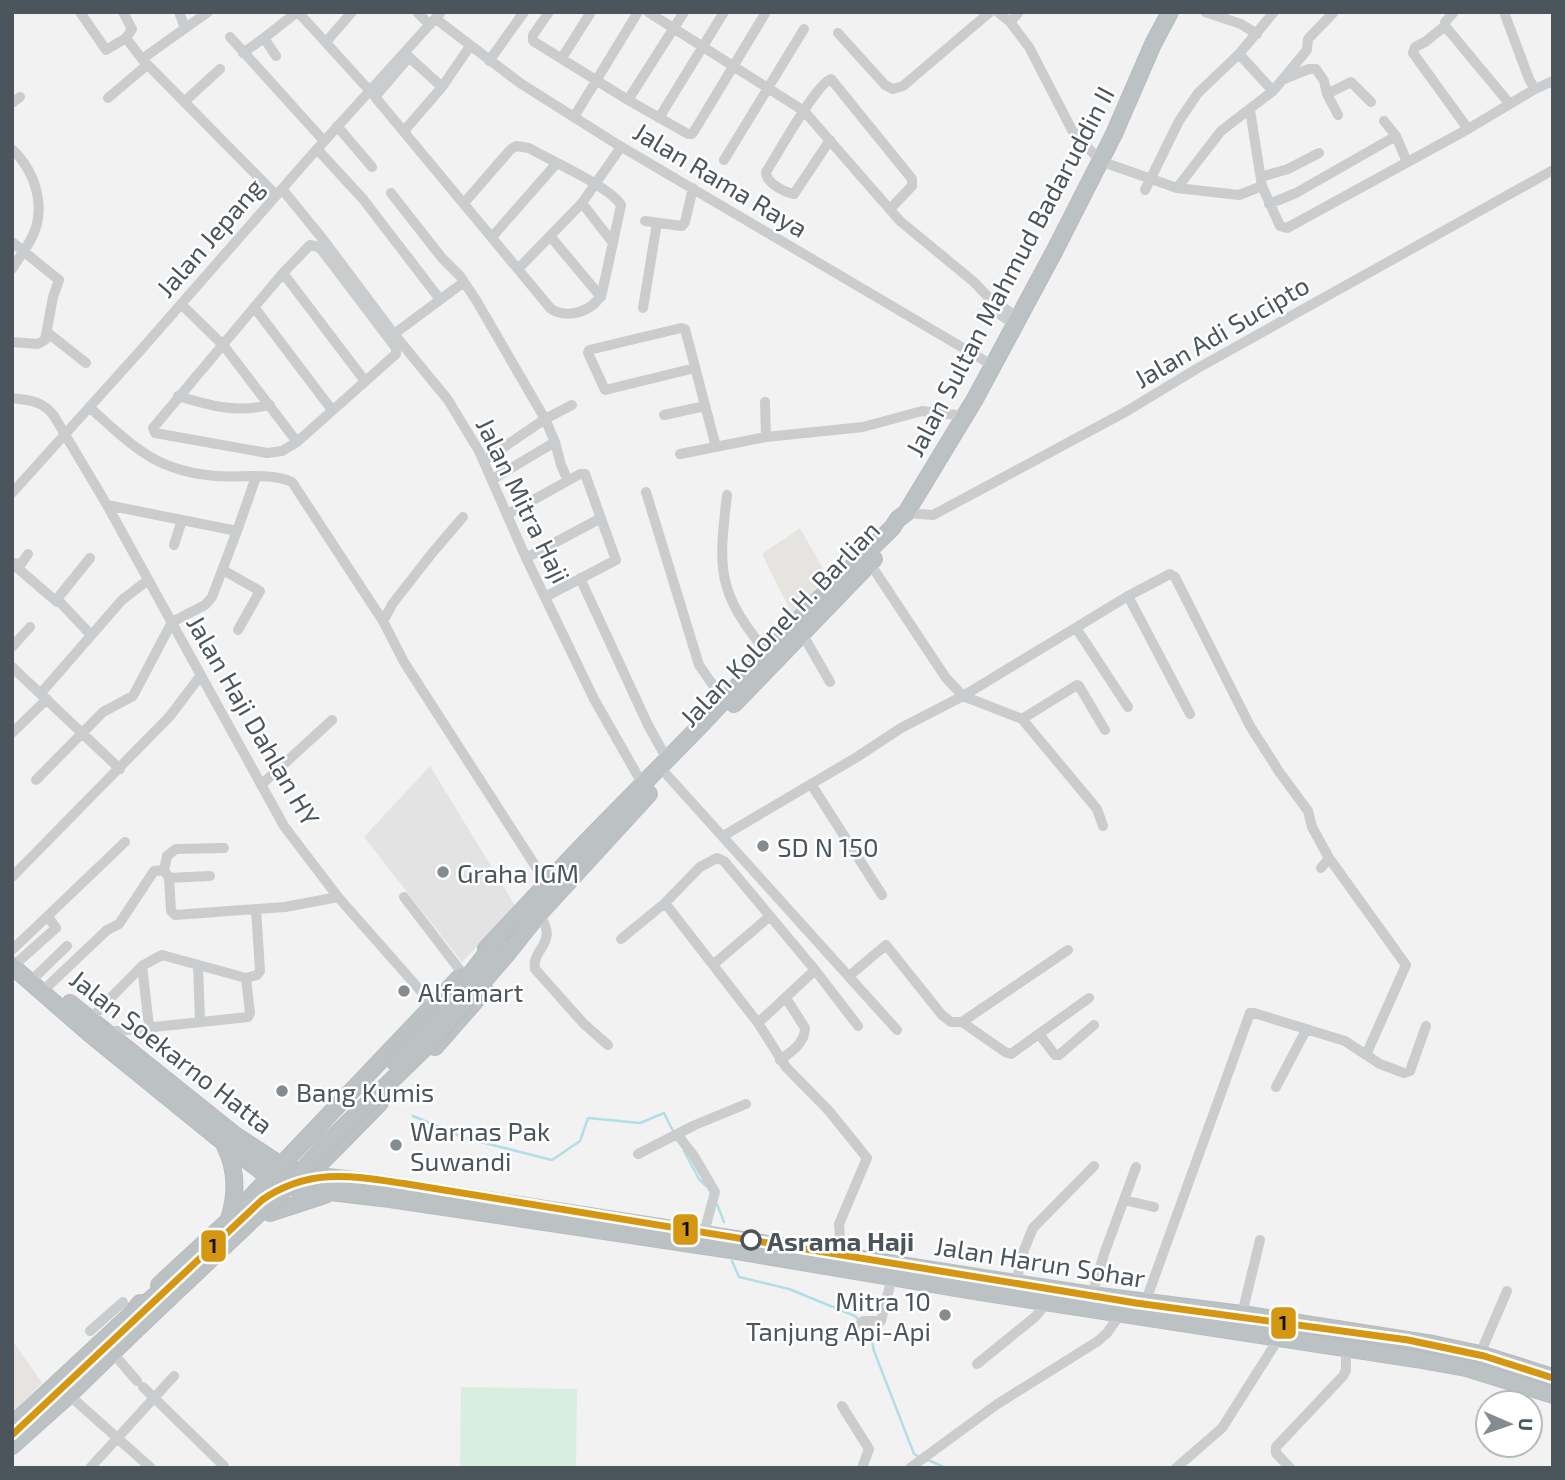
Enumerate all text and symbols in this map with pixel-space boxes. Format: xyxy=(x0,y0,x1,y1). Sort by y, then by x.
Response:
street label: Jalan Sultan Mahmud Badaruddin II xyxy=(898,81,1120,461)
street label: Jalan Rama Raya xyxy=(628,115,814,243)
street label: Jalan Jepang xyxy=(149,171,269,303)
street label: Jalan Adi Sucipto xyxy=(1128,268,1314,394)
street label: Jalan Mitra Haji xyxy=(471,412,577,588)
street label: Jalan Kolonel H. Barlian xyxy=(673,514,885,732)
street label: Jalan Haji Dahlan HY xyxy=(181,609,327,831)
place label: SD N 150 xyxy=(777,831,879,862)
marker: SD N 150 xyxy=(755,838,771,854)
place label: Graha IGM xyxy=(457,857,579,888)
marker: Graha IGM xyxy=(435,864,451,880)
street label: Jalan Soekarno Hatta xyxy=(64,962,280,1140)
place label: Alfamart xyxy=(418,976,523,1007)
marker: Alfamart xyxy=(396,983,412,999)
place label: Bang Kumis xyxy=(296,1076,434,1107)
marker: Bang Kumis xyxy=(274,1083,290,1099)
place label: Warnas Pak Suwandi xyxy=(410,1115,550,1176)
marker: Warnas Pak Suwandi xyxy=(388,1137,404,1153)
line badge: 1 xyxy=(672,1213,699,1246)
text: 1 xyxy=(682,1217,690,1240)
place label: Asrama Haji xyxy=(767,1225,914,1256)
line badge: 1 xyxy=(200,1229,227,1263)
street label: Jalan Harun Sohar xyxy=(932,1229,1148,1293)
marker: Asrama Haji xyxy=(741,1230,761,1250)
text: 1 xyxy=(209,1234,217,1257)
place label: Mitra 10 Tanjung Api-Api xyxy=(746,1285,931,1346)
line badge: 1 xyxy=(1270,1306,1297,1340)
marker: Mitra 10 Tanjung Api-Api xyxy=(937,1307,953,1323)
text: 1 xyxy=(1279,1311,1287,1334)
north arrow xyxy=(1474,1389,1544,1459)
text: U xyxy=(1515,1418,1538,1432)

